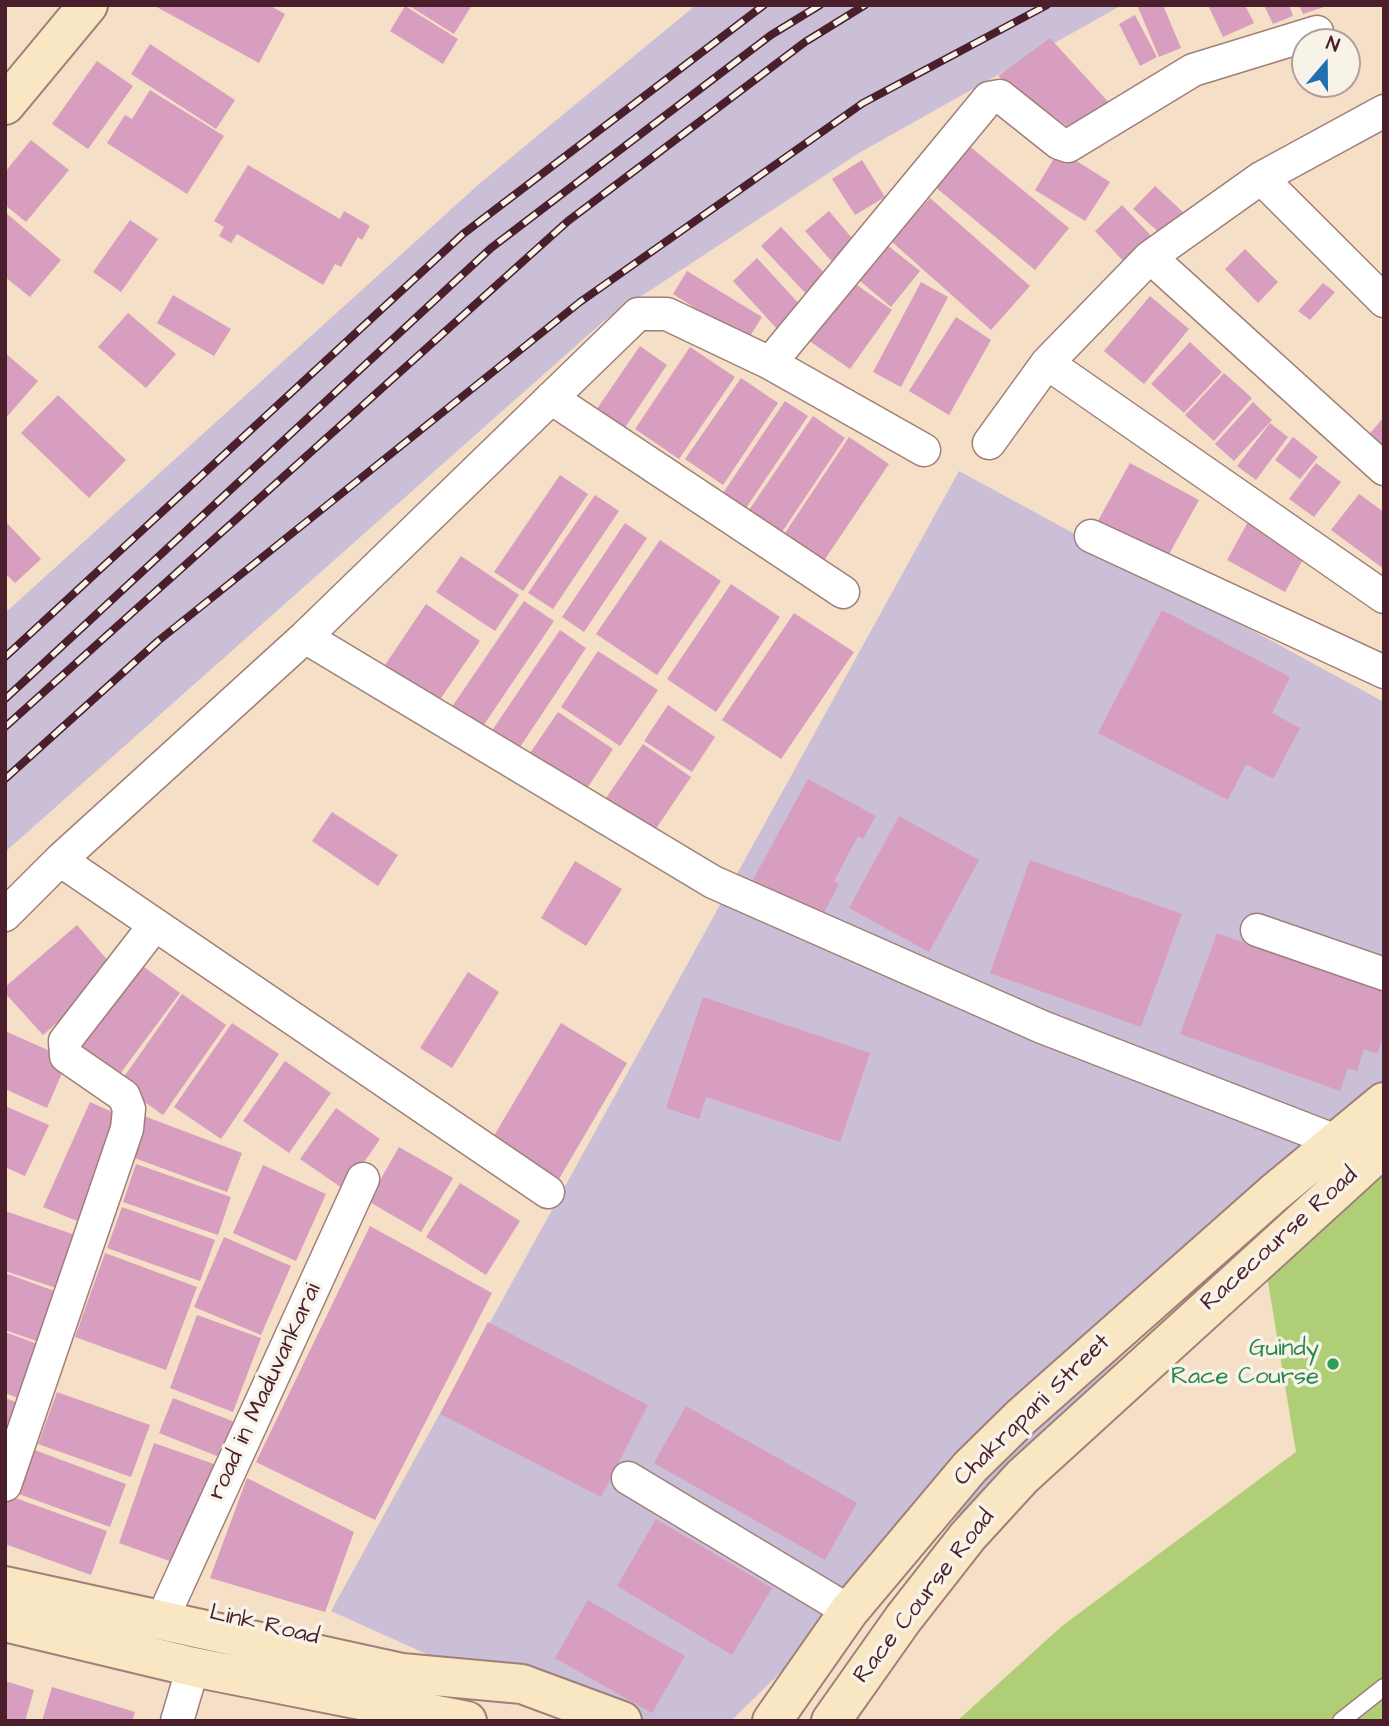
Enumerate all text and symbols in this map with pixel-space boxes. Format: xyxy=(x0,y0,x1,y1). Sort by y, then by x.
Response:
north arrow xyxy=(1291,28,1361,98)
text: N xyxy=(1322,30,1343,59)
street label: Racecourse Road xyxy=(1196,1162,1364,1318)
street label: road in Maduvankarai xyxy=(203,1279,329,1505)
street label: Chakrapani Street xyxy=(949,1329,1117,1493)
place label: Guindy Race Course xyxy=(1171,1336,1319,1392)
marker: Guindy Race Course xyxy=(1325,1356,1341,1372)
street label: Race Course Road xyxy=(848,1504,1002,1690)
street label: Link Road xyxy=(206,1599,322,1653)

